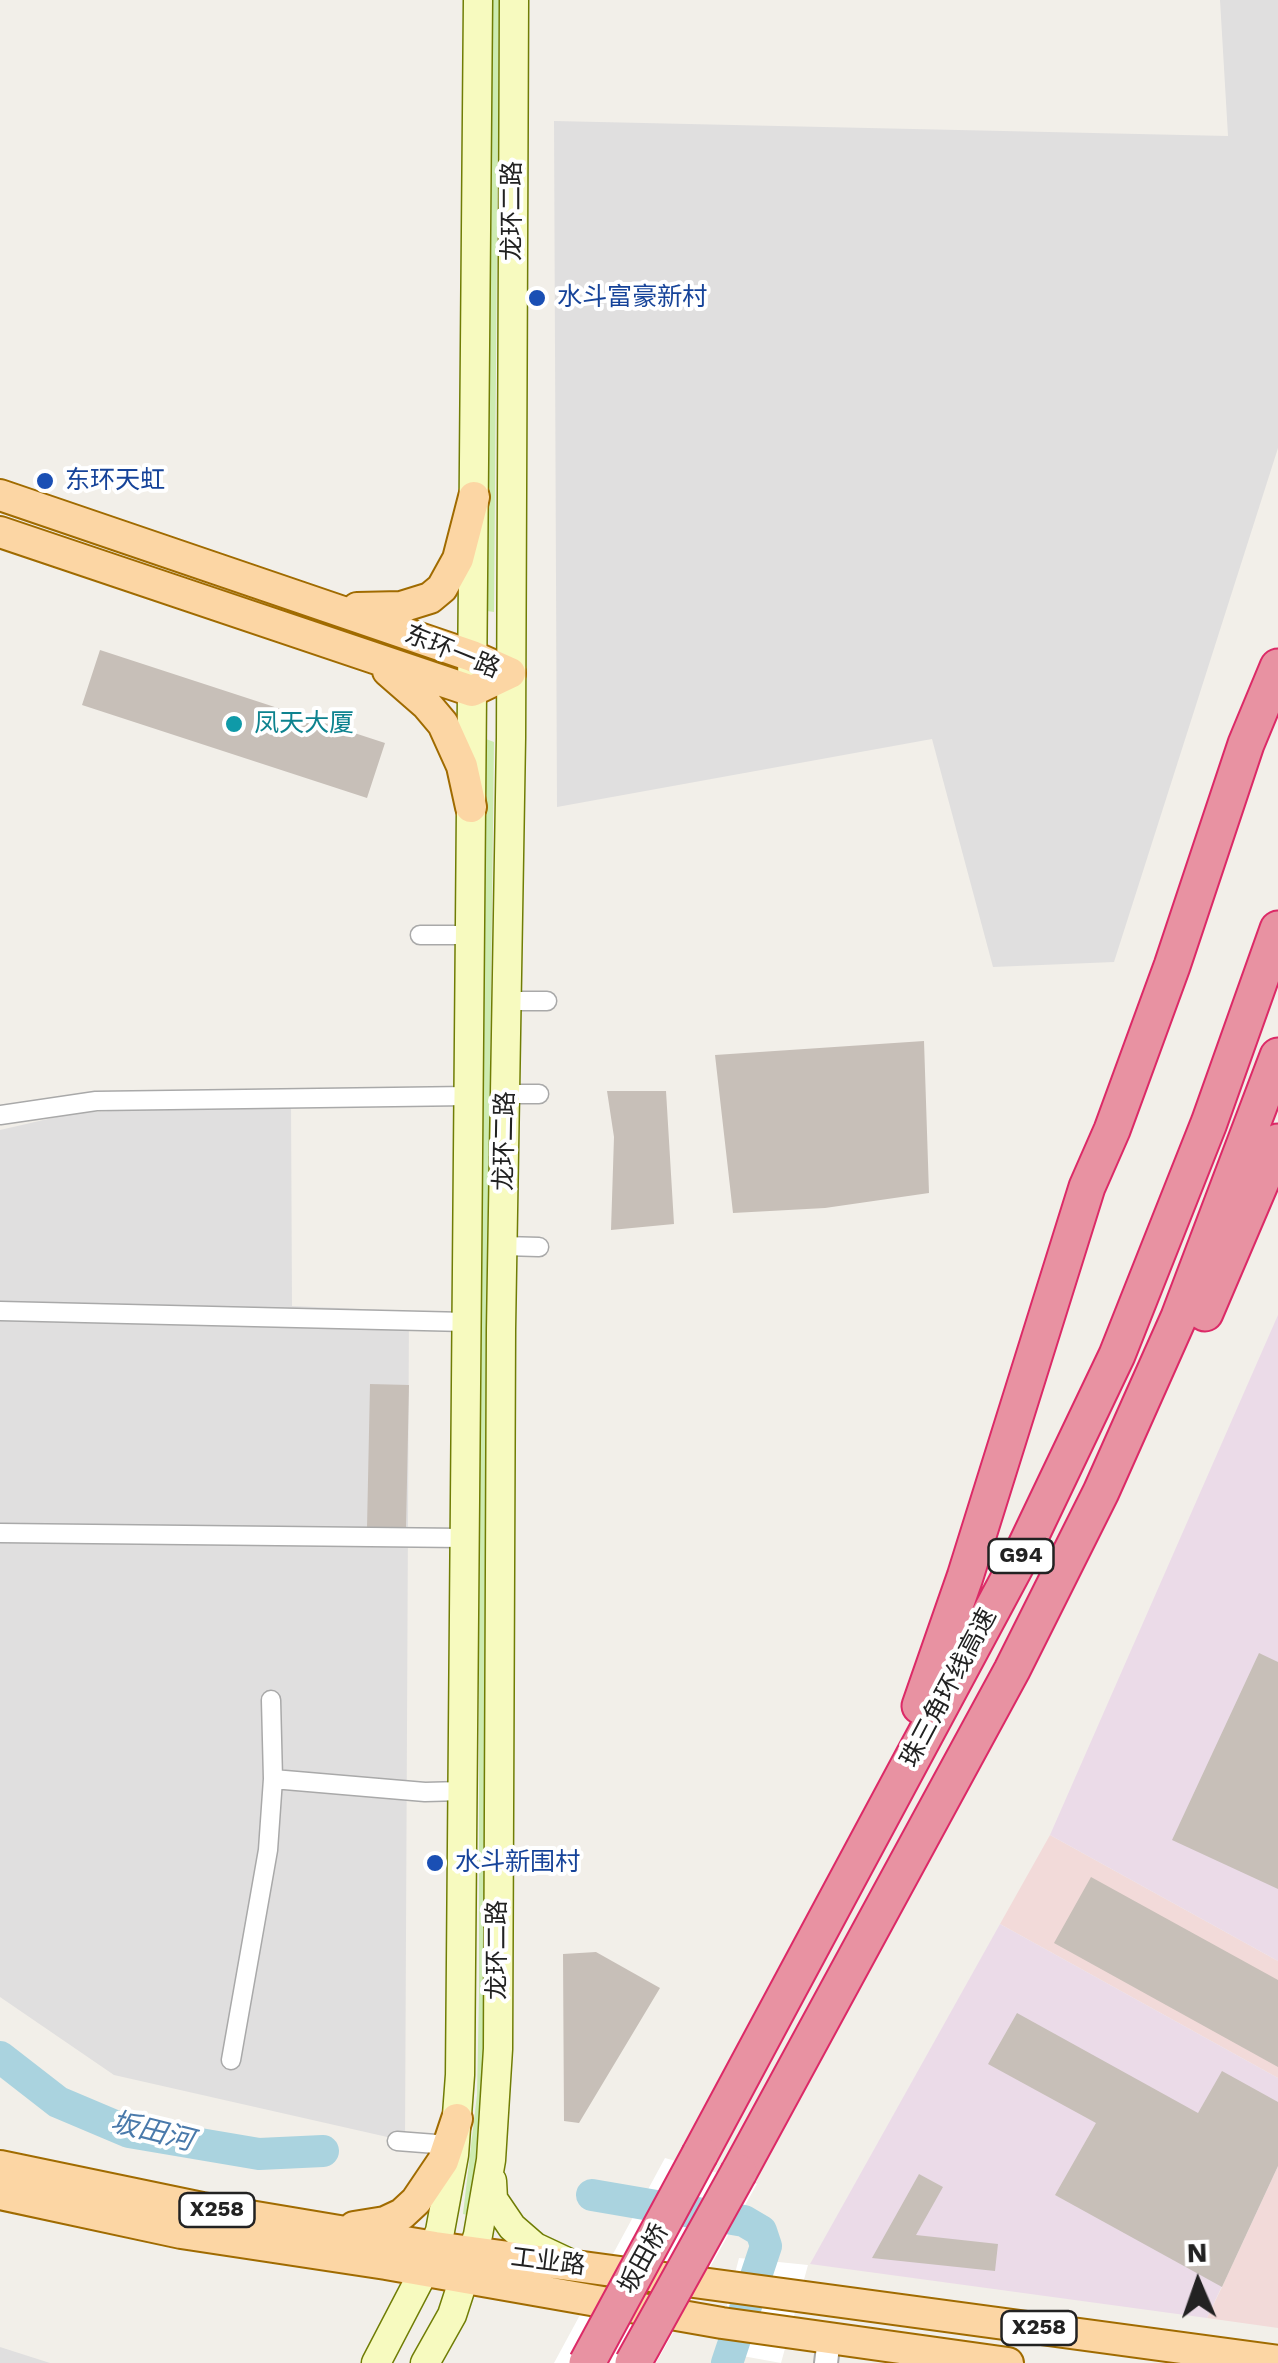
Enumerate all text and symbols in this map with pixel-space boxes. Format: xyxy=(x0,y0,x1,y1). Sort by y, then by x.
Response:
street label: 龙环二路 xyxy=(498,161,528,261)
place label: 水斗富豪新村 xyxy=(557,283,707,313)
marker: 水斗富豪新村 xyxy=(526,287,548,309)
place label: 东环天虹 xyxy=(65,466,165,496)
marker: 东环天虹 xyxy=(34,470,56,492)
street label: 东环一路 xyxy=(400,619,504,685)
place label: 凤天大厦 xyxy=(254,709,354,739)
marker: 凤天大厦 xyxy=(223,713,245,735)
street label: 龙环二路 xyxy=(489,1091,521,1191)
road number: G94 xyxy=(988,1539,1054,1573)
street label: 珠三角环线高速 xyxy=(895,1604,1003,1772)
place label: 水斗新围村 xyxy=(455,1848,580,1878)
marker: 水斗新围村 xyxy=(424,1852,446,1874)
street label: 龙环二路 xyxy=(483,1900,513,2000)
water label: 坂田河 xyxy=(107,2106,197,2158)
road number: X258 xyxy=(180,2193,254,2227)
street label: 坂田桥 xyxy=(613,2219,675,2299)
north arrow xyxy=(1148,2233,1248,2333)
text: N xyxy=(1186,2236,1208,2269)
street label: 工业路 xyxy=(509,2243,587,2281)
road number: X258 xyxy=(1002,2311,1076,2345)

